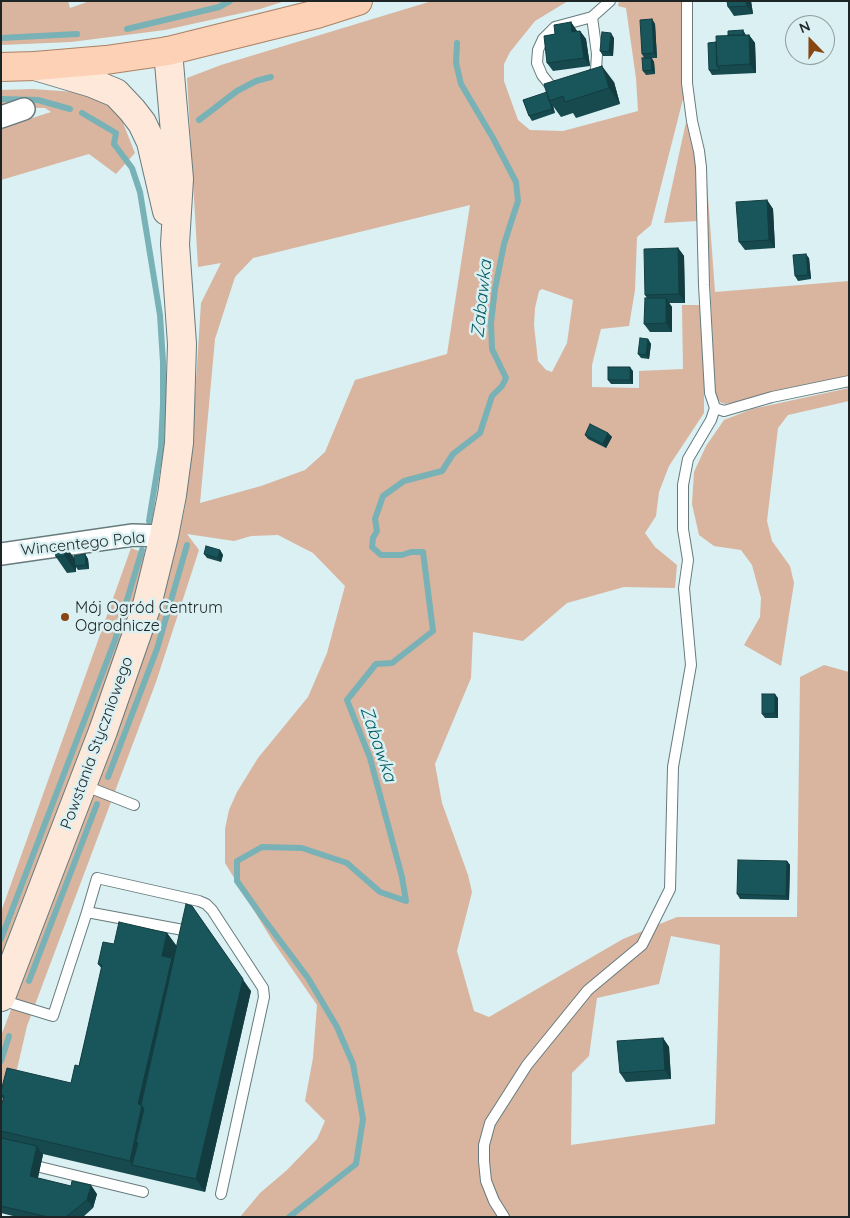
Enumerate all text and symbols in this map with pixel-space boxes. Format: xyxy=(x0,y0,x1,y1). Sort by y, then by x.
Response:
north arrow xyxy=(785,15,835,65)
text: N xyxy=(797,17,813,37)
water label: Zabawka xyxy=(467,259,497,339)
street label: Wincentego Pola xyxy=(20,528,146,560)
place label: Mój Ogród Centrum Ogrodnicze xyxy=(75,598,223,636)
marker: Mój Ogród Centrum Ogrodnicze xyxy=(59,611,71,623)
street label: Powstania Styczniowego xyxy=(57,654,137,832)
water label: Zabawka xyxy=(355,704,401,784)

